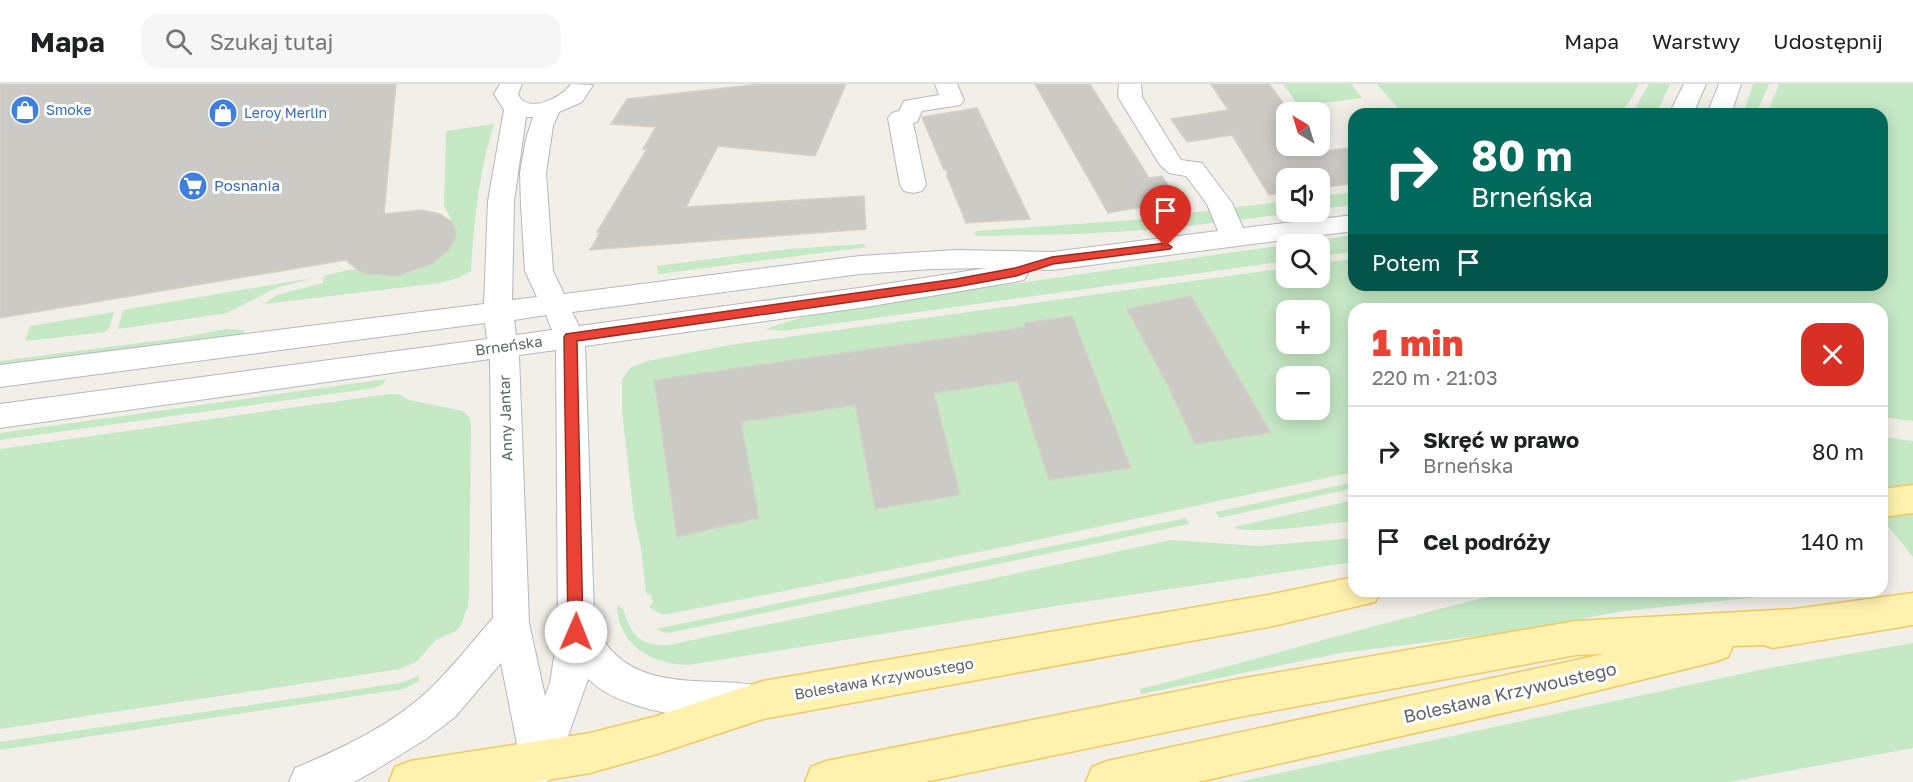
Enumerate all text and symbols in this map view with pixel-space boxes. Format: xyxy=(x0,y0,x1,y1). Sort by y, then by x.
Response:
search box xyxy=(141,14,561,68)
text: Mapa xyxy=(30,25,105,58)
icon: search xyxy=(162,25,195,58)
text: Szukaj tutaj xyxy=(210,28,333,55)
text: Mapa xyxy=(1564,28,1619,54)
text: Warstwy xyxy=(1652,28,1740,54)
text: Udostępnij xyxy=(1773,28,1883,54)
shop icon: Smoke xyxy=(9,94,41,126)
shop icon: Leroy Merlin xyxy=(207,97,239,129)
place label: Smoke xyxy=(46,101,92,118)
north arrow xyxy=(1276,102,1330,156)
map controls xyxy=(1276,102,1330,420)
place label: Leroy Merlin xyxy=(244,104,327,121)
text: 80 m xyxy=(1471,130,1572,180)
icon: right xyxy=(1372,132,1450,210)
button: sound xyxy=(1276,168,1330,222)
supermarket icon: Posnania xyxy=(177,170,209,202)
place label: Posnania xyxy=(214,176,280,194)
text: Brneńska xyxy=(1471,181,1593,213)
pin xyxy=(1140,185,1191,247)
icon: arrive xyxy=(1149,194,1182,227)
button: search xyxy=(1276,234,1330,288)
icon: arrive xyxy=(1452,246,1485,279)
text: Potem xyxy=(1372,249,1440,276)
button: + xyxy=(1276,300,1330,354)
text: 1 min xyxy=(1372,321,1463,364)
button: close xyxy=(1801,323,1864,386)
street label: Brneńska xyxy=(474,331,544,359)
text: 220 m · 21:03 xyxy=(1372,365,1498,389)
button: − xyxy=(1276,366,1330,420)
street label: Anny Jantar xyxy=(494,374,516,462)
text: Skręć w prawo xyxy=(1423,426,1579,453)
icon: right xyxy=(1372,435,1405,468)
text: 80 m xyxy=(1812,438,1864,465)
text: Brneńska xyxy=(1423,453,1513,477)
icon: arrive xyxy=(1372,525,1405,558)
text: Cel podróży xyxy=(1423,528,1551,555)
text: 140 m xyxy=(1801,528,1864,555)
position arrow xyxy=(544,600,608,664)
street label: Bolesława Krzywoustego xyxy=(793,653,975,703)
street label: Bolesława Krzywoustego xyxy=(1401,657,1618,727)

